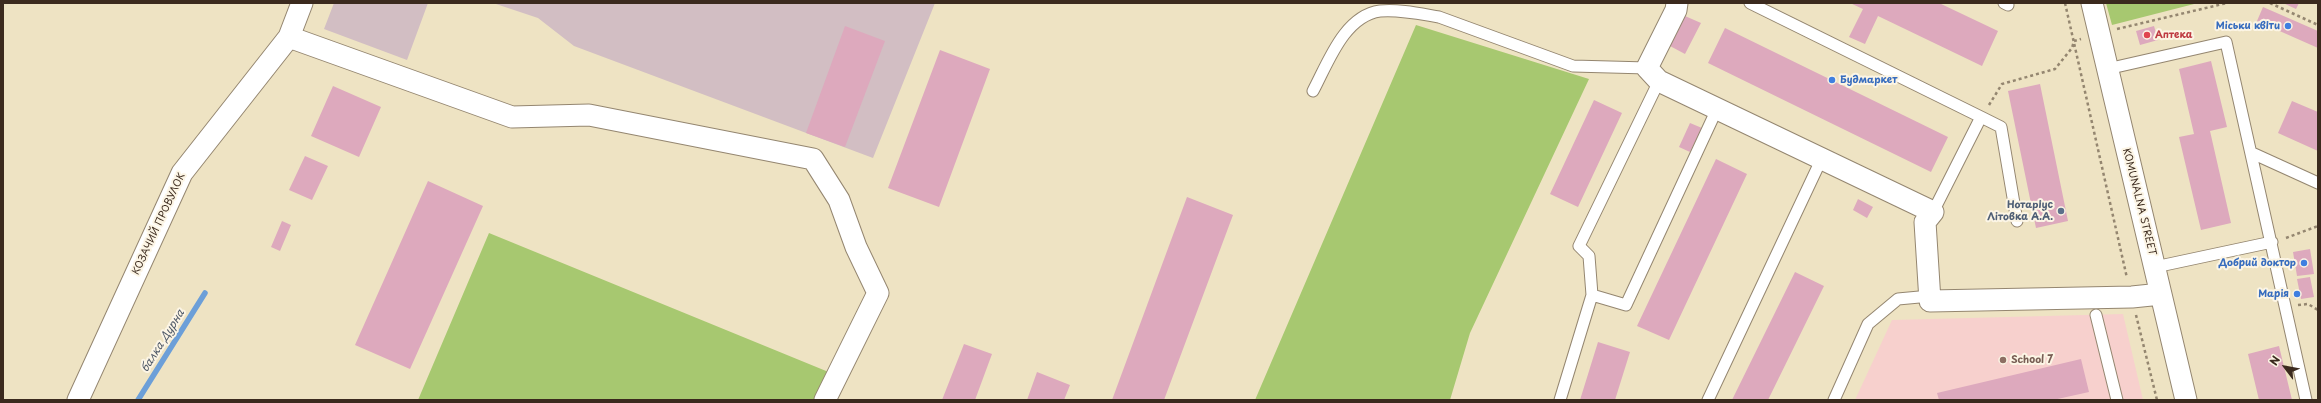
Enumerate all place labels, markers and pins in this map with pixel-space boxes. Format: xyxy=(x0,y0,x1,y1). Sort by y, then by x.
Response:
place label: Міськи квіти xyxy=(2216,20,2280,32)
marker: Міськи квіти xyxy=(2283,21,2293,31)
place label: Аптека xyxy=(2155,29,2192,41)
marker: Аптека xyxy=(2142,30,2152,40)
place label: Будмаркет xyxy=(1840,74,1897,86)
marker: Будмаркет xyxy=(1827,75,1837,85)
place label: Нотаріус Літовка А.А. xyxy=(1987,199,2053,222)
marker: Нотаріус Літовка А.А. xyxy=(2056,206,2066,216)
place label: Добрий доктор xyxy=(2219,257,2296,269)
marker: Добрий доктор xyxy=(2299,258,2309,268)
place label: Марія xyxy=(2258,288,2289,300)
marker: Марія xyxy=(2292,289,2302,299)
place label: School 7 xyxy=(2011,354,2053,366)
marker: School 7 xyxy=(1998,355,2008,365)

